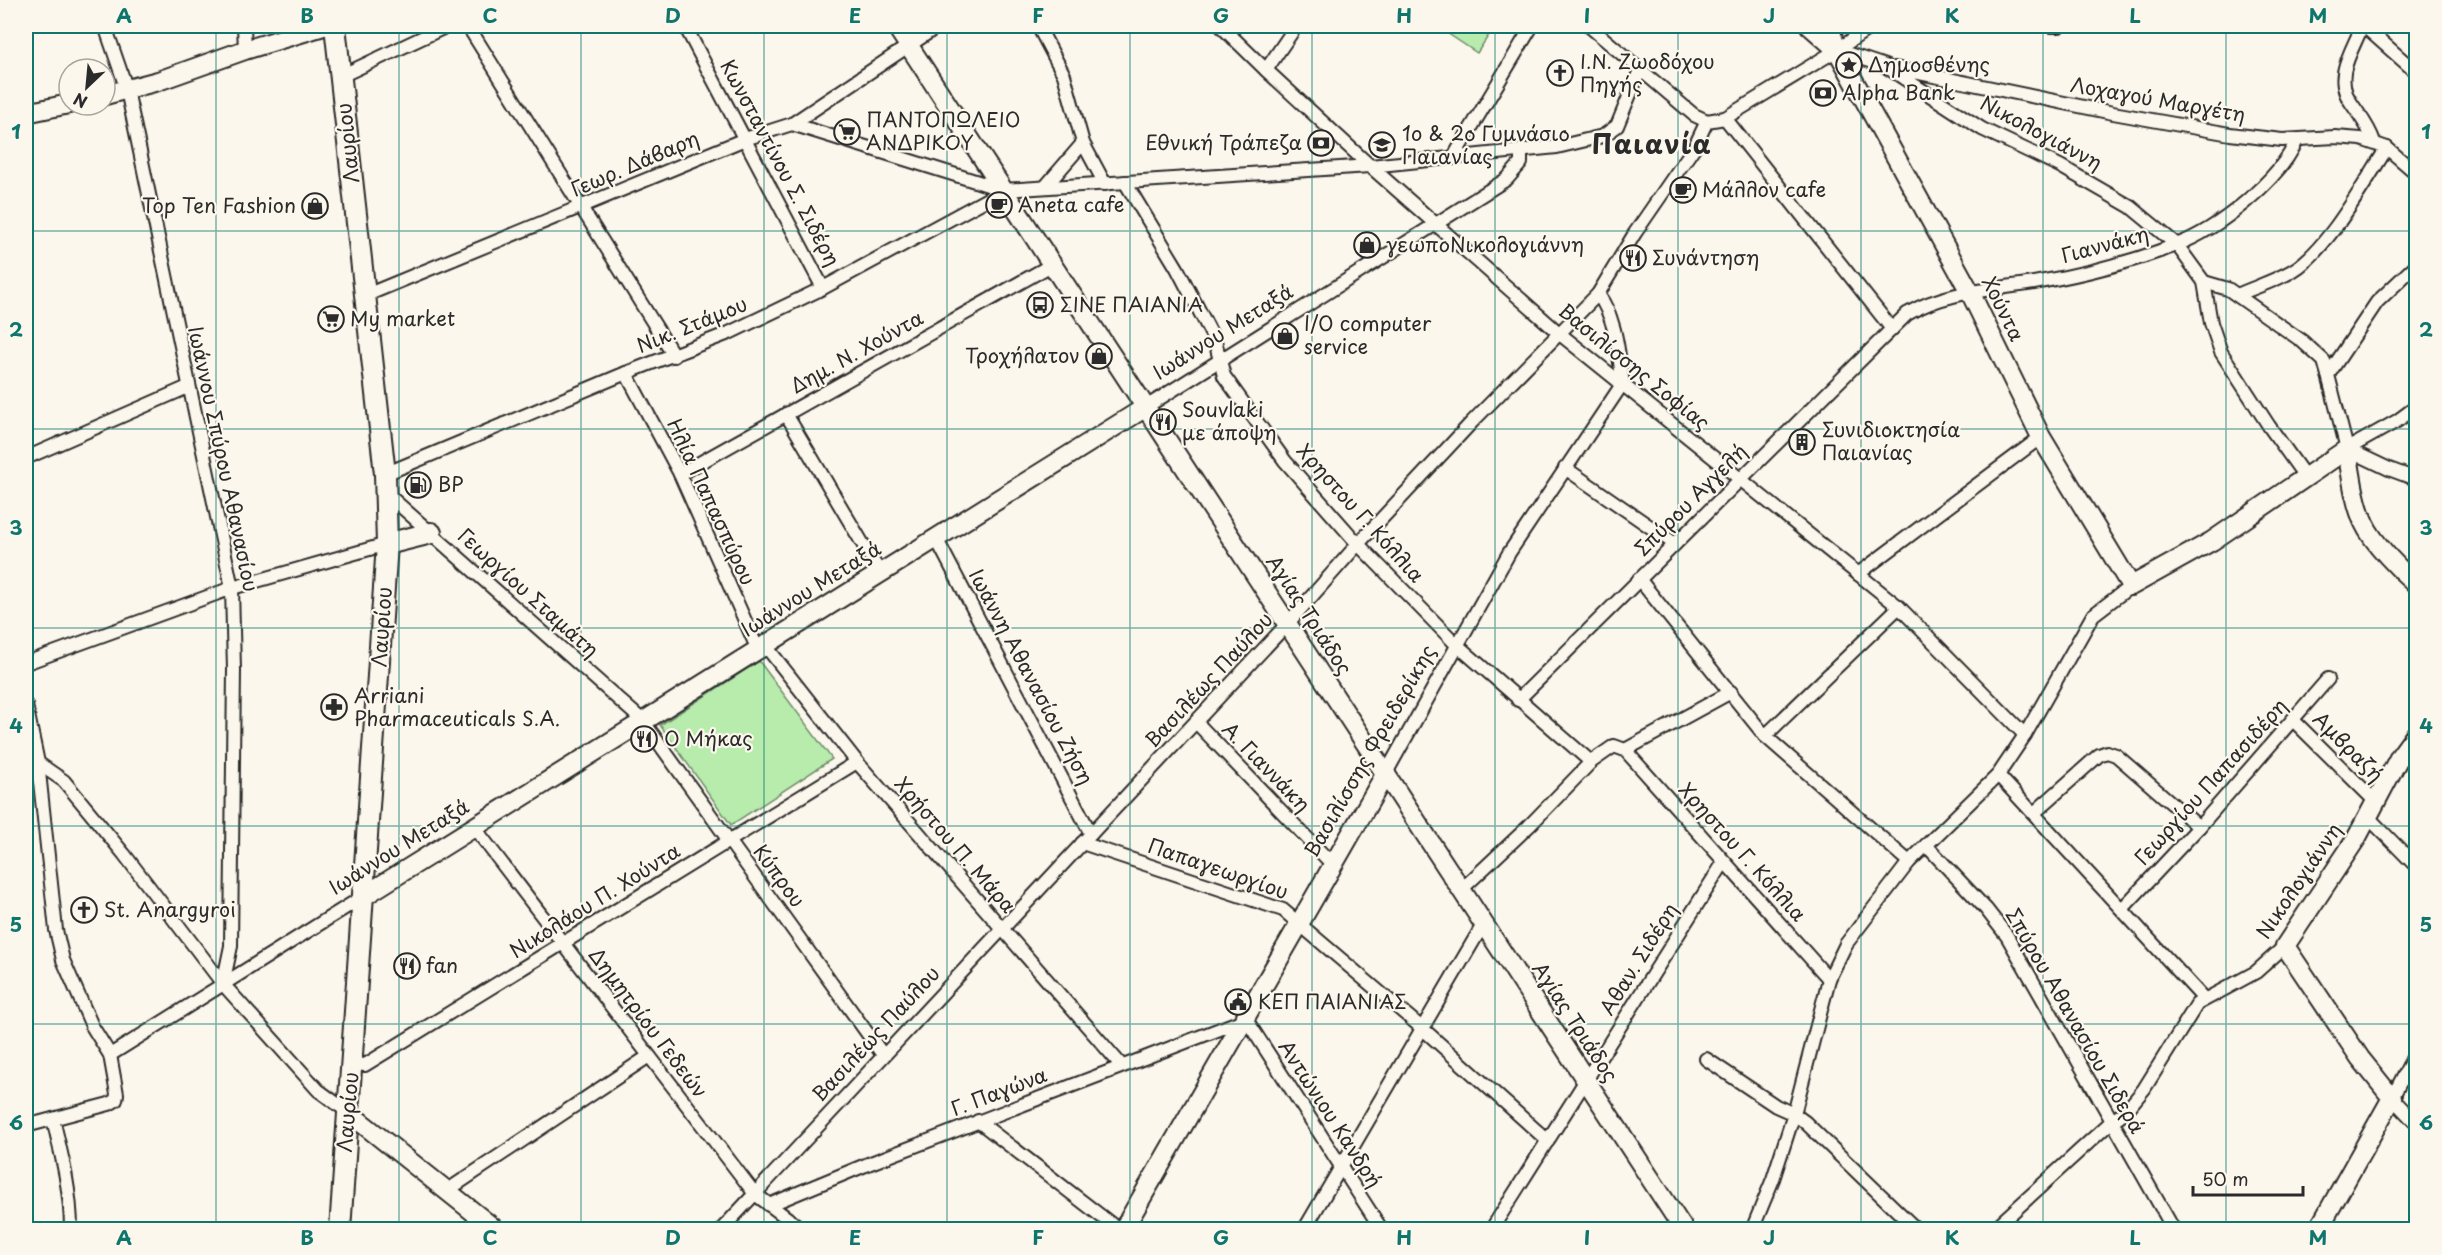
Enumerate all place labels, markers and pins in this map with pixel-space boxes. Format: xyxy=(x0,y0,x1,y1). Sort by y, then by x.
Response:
place label: Ι.Ν. Ζωοδόχου Πηγής xyxy=(1580,46,1715,99)
place label: Δημοσθένης xyxy=(1868,49,1990,79)
place icon: Δημοσθένης xyxy=(1834,50,1864,80)
church icon: Ι.Ν. Ζωοδόχου Πηγής xyxy=(1545,58,1575,88)
place label: Alpha Bank xyxy=(1842,77,1955,107)
bank icon: Alpha Bank xyxy=(1808,78,1838,108)
place label: ΠΑΝΤΟΠΩΛΕΙΟ ΑΝΔΡΙΚΟΥ xyxy=(866,104,1021,157)
supermarket icon: ΠΑΝΤΟΠΩΛΕΙΟ ΑΝΔΡΙΚΟΥ xyxy=(832,117,862,147)
place label: 1ο & 2ο Γυμνάσιο Παιανίας xyxy=(1402,118,1570,171)
place label: Εθνική Τράπεζα xyxy=(1145,127,1302,157)
bank icon: Εθνική Τράπεζα xyxy=(1306,128,1336,158)
school or university icon: 1ο & 2ο Γυμνάσιο Παιανίας xyxy=(1367,130,1397,160)
place label: Μάλλον cafe xyxy=(1702,174,1826,204)
cafe icon: Μάλλον cafe xyxy=(1668,175,1698,205)
place label: Aneta cafe xyxy=(1018,189,1124,219)
place label: Top Ten Fashion xyxy=(142,190,296,220)
cafe icon: Aneta cafe xyxy=(984,190,1014,220)
shop icon: Top Ten Fashion xyxy=(300,191,330,221)
place label: γεωποΝικολογιάννη xyxy=(1386,229,1584,259)
shop icon: γεωποΝικολογιάννη xyxy=(1352,230,1382,260)
place label: Συνάντηση xyxy=(1652,242,1759,272)
restaurant icon: Συνάντηση xyxy=(1618,243,1648,273)
place label: ΣΙΝΕ ΠΑΙΑΝΙΑ xyxy=(1060,289,1203,319)
bus stop icon: ΣΙΝΕ ΠΑΙΑΝΙΑ xyxy=(1025,290,1055,320)
place label: My market xyxy=(350,303,455,333)
supermarket icon: My market xyxy=(316,304,346,334)
place label: I/O computer service xyxy=(1304,308,1432,361)
shop icon: I/O computer service xyxy=(1270,321,1300,351)
place label: Τροχήλατον xyxy=(965,340,1080,370)
shop icon: Τροχήλατον xyxy=(1084,341,1114,371)
place label: Souvlaki με άποψη xyxy=(1182,394,1277,447)
restaurant icon: Souvlaki με άποψη xyxy=(1148,407,1178,437)
place label: Συνιδιοκτησία Παιανίας xyxy=(1822,414,1960,467)
building icon: Συνιδιοκτησία Παιανίας xyxy=(1787,427,1817,457)
place label: BP xyxy=(438,469,464,499)
fuel station icon: BP xyxy=(403,470,433,500)
place label: Arriani Pharmaceuticals S.A. xyxy=(354,680,560,733)
pharmacy icon: Arriani Pharmaceuticals S.A. xyxy=(319,692,349,722)
place label: Ο Μήκας xyxy=(664,723,753,753)
restaurant icon: Ο Μήκας xyxy=(629,724,659,754)
place label: St. Anargyroi xyxy=(104,894,236,924)
church icon: St. Anargyroi xyxy=(69,895,99,925)
place label: fan xyxy=(426,950,458,980)
restaurant icon: fan xyxy=(392,951,422,981)
place label: ΚΕΠ ΠΑΙΑΝΙΑΣ xyxy=(1258,986,1407,1016)
public building icon: ΚΕΠ ΠΑΙΑΝΙΑΣ xyxy=(1223,987,1253,1017)

